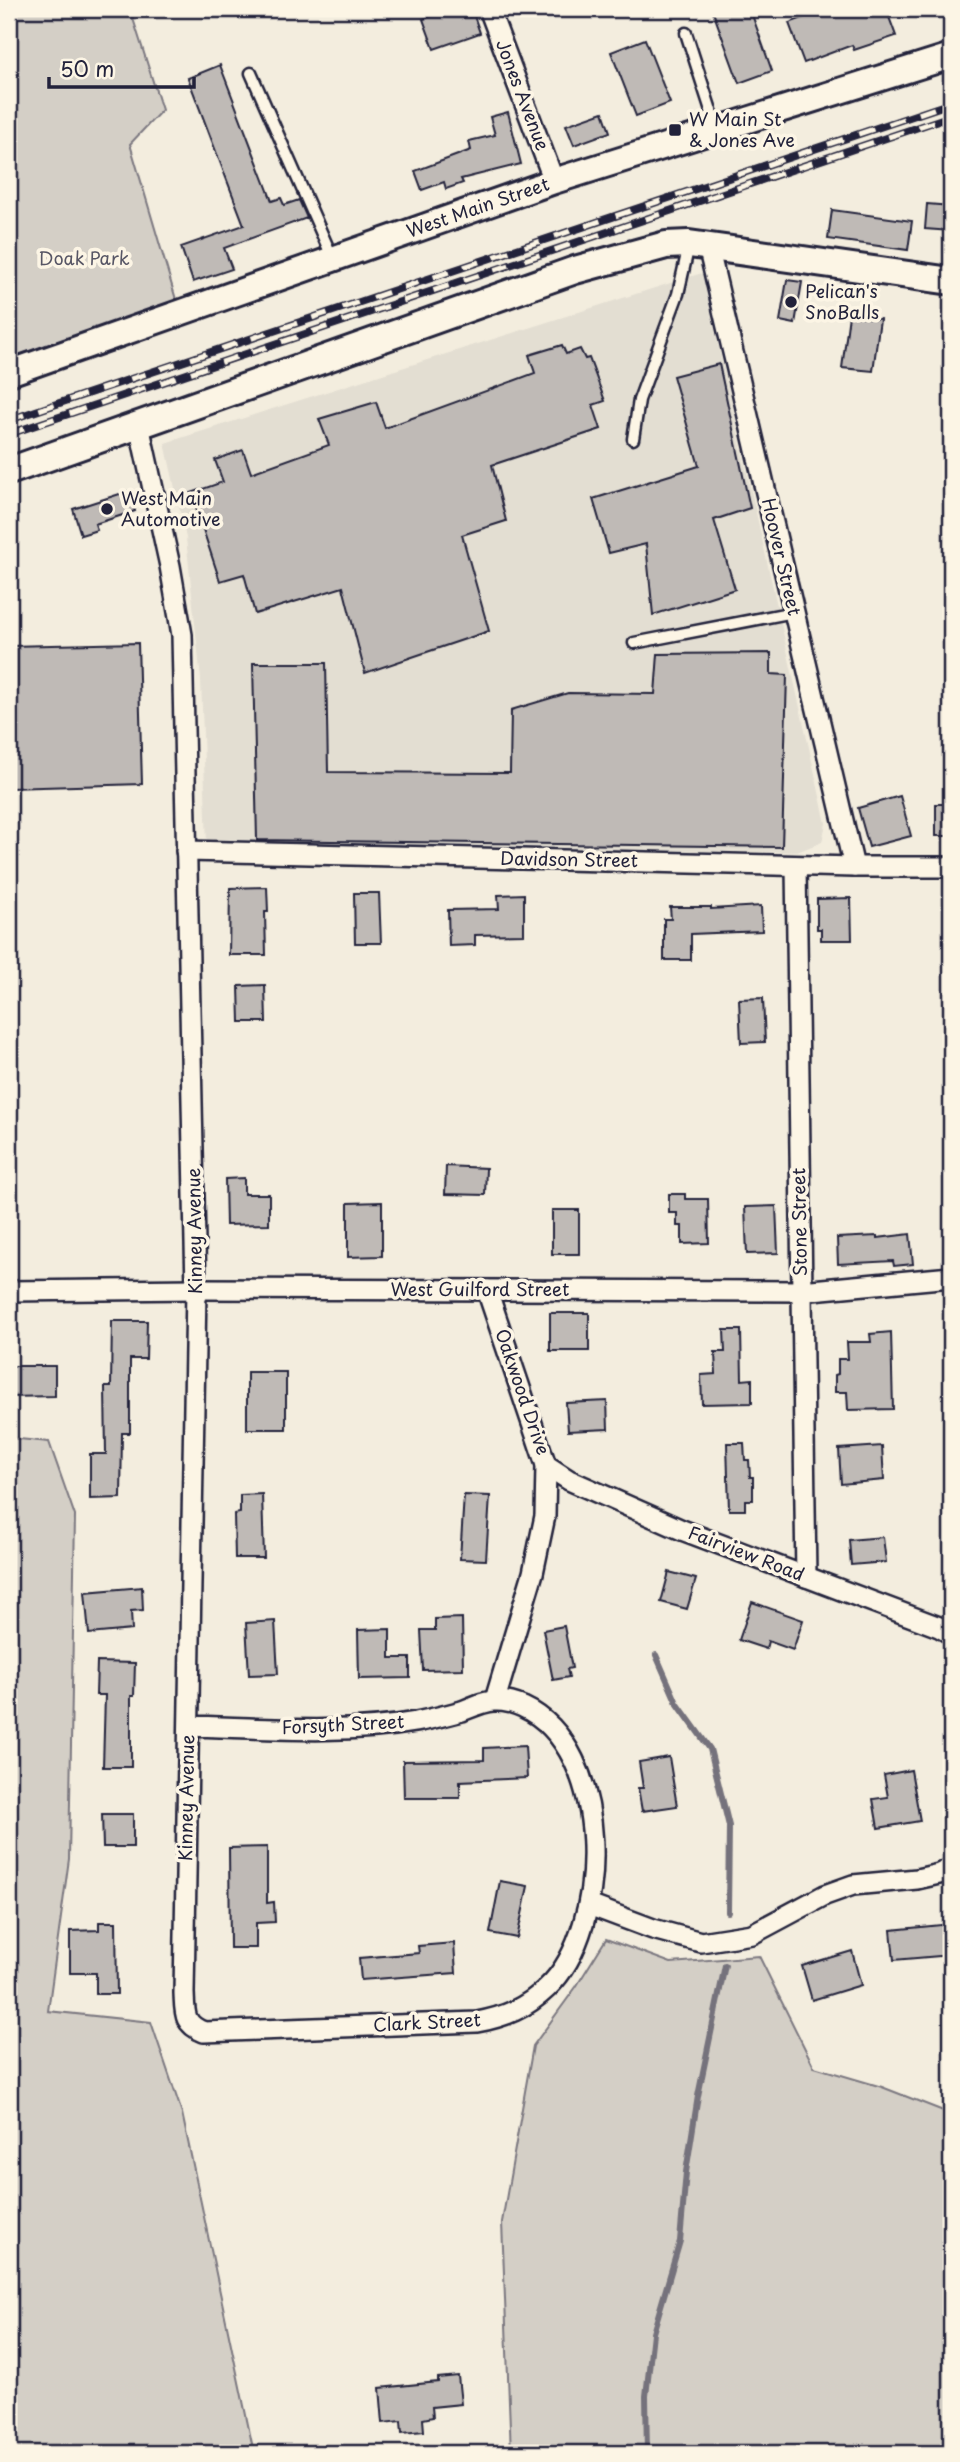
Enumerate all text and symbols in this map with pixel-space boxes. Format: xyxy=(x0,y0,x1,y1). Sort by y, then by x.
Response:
street label: Jones Avenue xyxy=(490,35,557,154)
scale bar xyxy=(49,46,194,90)
text: 50 m xyxy=(60,52,114,84)
place label: W Main St & Jones Ave xyxy=(689,105,795,153)
marker: W Main St & Jones Ave xyxy=(667,122,683,138)
street label: West Main Street xyxy=(402,169,553,244)
park label: Doak Park xyxy=(38,244,130,271)
place label: Pelican's SnoBalls xyxy=(805,277,879,325)
marker: Pelican's SnoBalls xyxy=(783,294,799,310)
place label: West Main Automotive xyxy=(121,484,221,532)
street label: Hoover Street xyxy=(756,495,809,618)
marker: West Main Automotive xyxy=(99,501,115,517)
street label: Davidson Street xyxy=(500,844,638,873)
street label: Kinney Avenue xyxy=(179,1167,208,1295)
street label: Stone Street xyxy=(784,1168,813,1277)
street label: West Guilford Street xyxy=(391,1275,569,1302)
street label: Oakwood Drive xyxy=(489,1325,558,1458)
street label: Fairview Road xyxy=(685,1518,808,1587)
street label: Forsyth Street xyxy=(281,1707,405,1740)
street label: Kinney Avenue xyxy=(171,1734,200,1862)
street label: Clark Street xyxy=(372,2005,481,2038)

